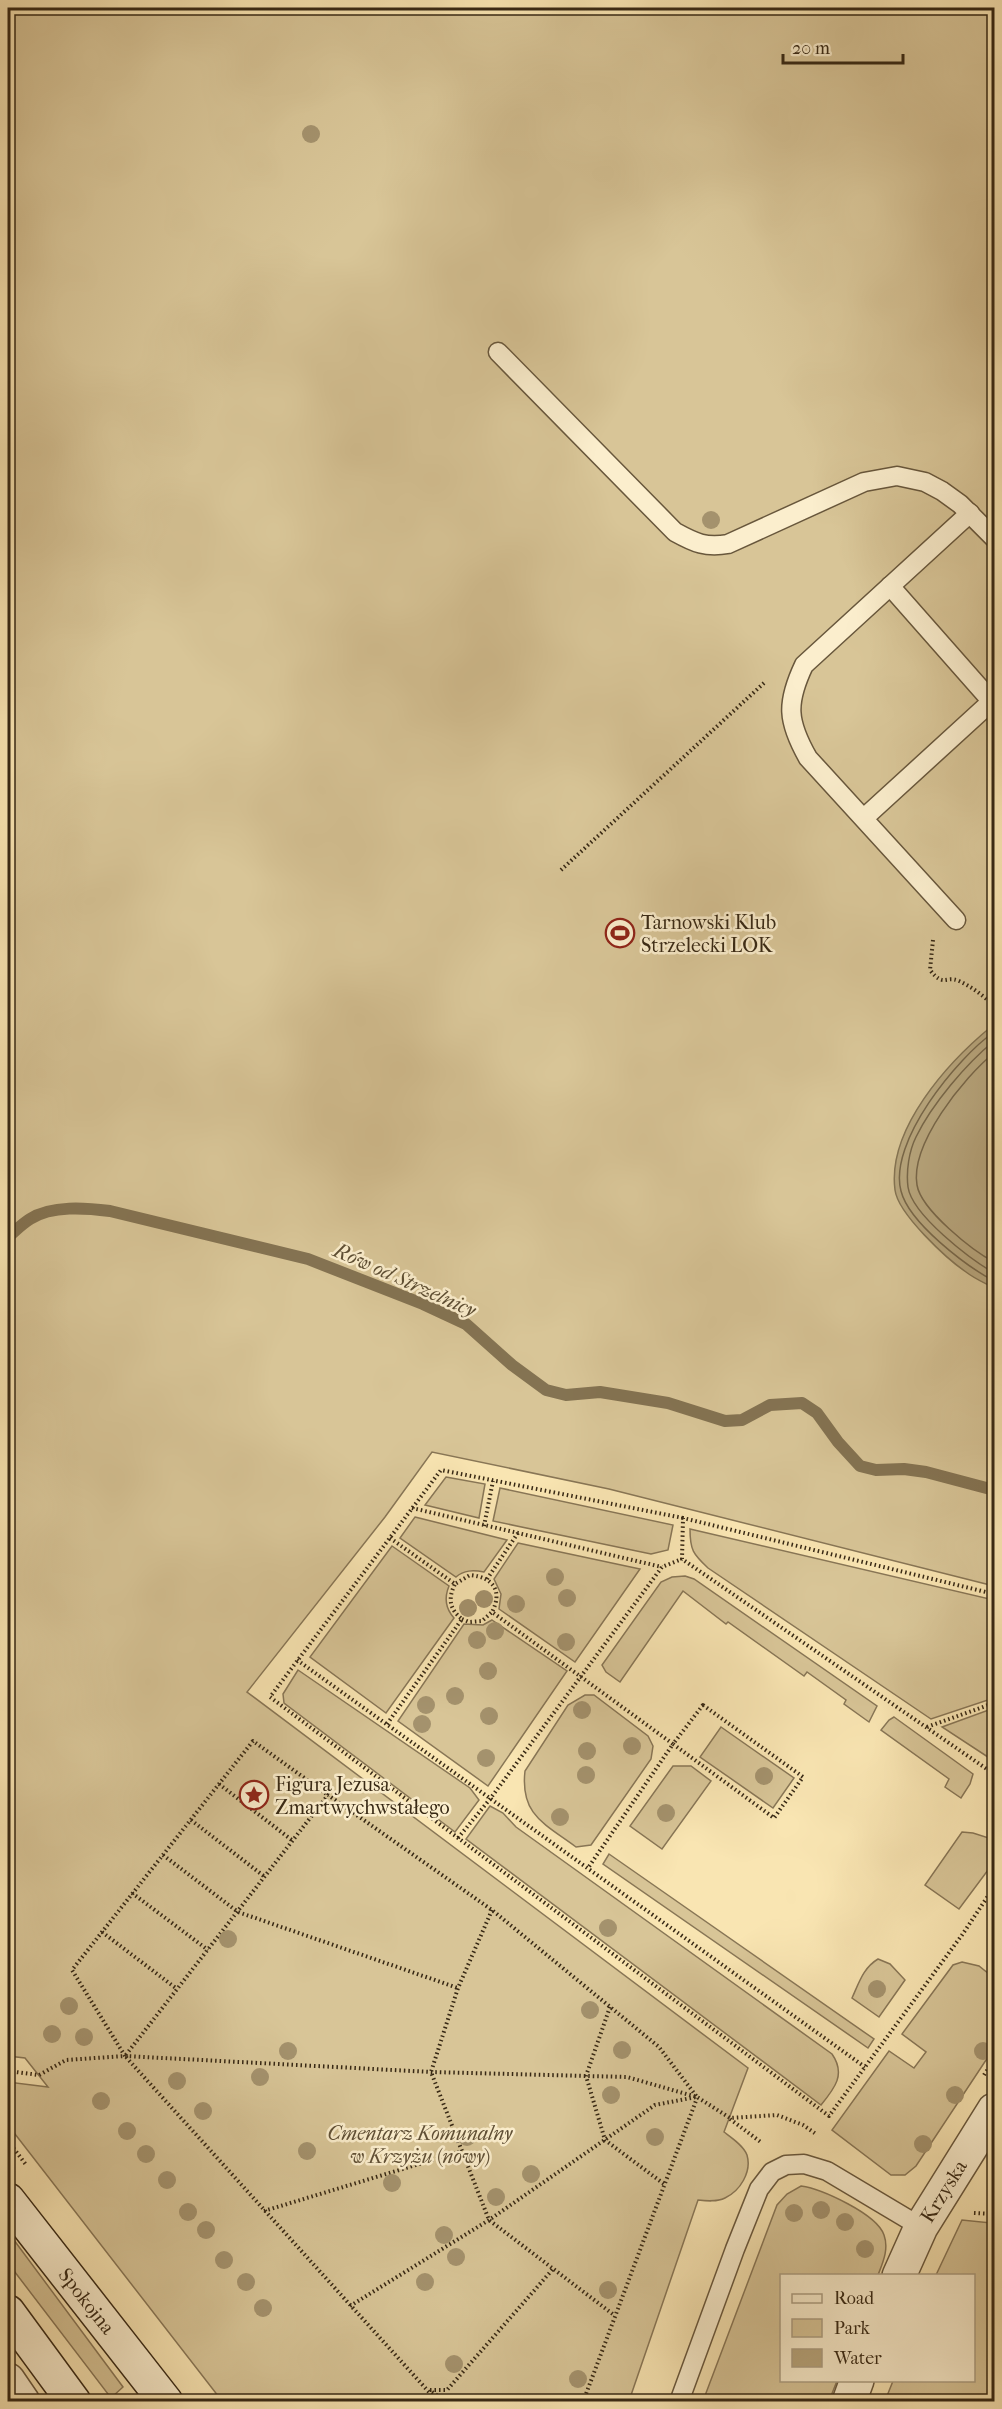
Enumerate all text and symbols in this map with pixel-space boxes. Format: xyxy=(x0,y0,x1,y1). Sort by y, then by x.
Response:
scale bar xyxy=(783,27,903,65)
text: 20 m xyxy=(792,38,830,59)
place label: Tarnowski Klub Strzelecki LOK xyxy=(641,911,776,957)
sports icon: Tarnowski Klub Strzelecki LOK xyxy=(604,917,636,949)
water label: Rów od Strzelnicy xyxy=(328,1237,481,1323)
place label: Figura Jezusa Zmartwychwstałego xyxy=(275,1773,450,1819)
place icon: Figura Jezusa Zmartwychwstałego xyxy=(238,1779,270,1811)
park label: Cmentarz Komunalny w Krzyżu (nowy) xyxy=(328,2122,513,2168)
street label: Krzyska xyxy=(915,2155,972,2227)
street label: Spokojna xyxy=(54,2263,120,2339)
legend xyxy=(780,2274,975,2382)
text: Road xyxy=(834,2288,874,2309)
text: Park xyxy=(834,2318,871,2339)
text: Water xyxy=(833,2348,882,2369)

